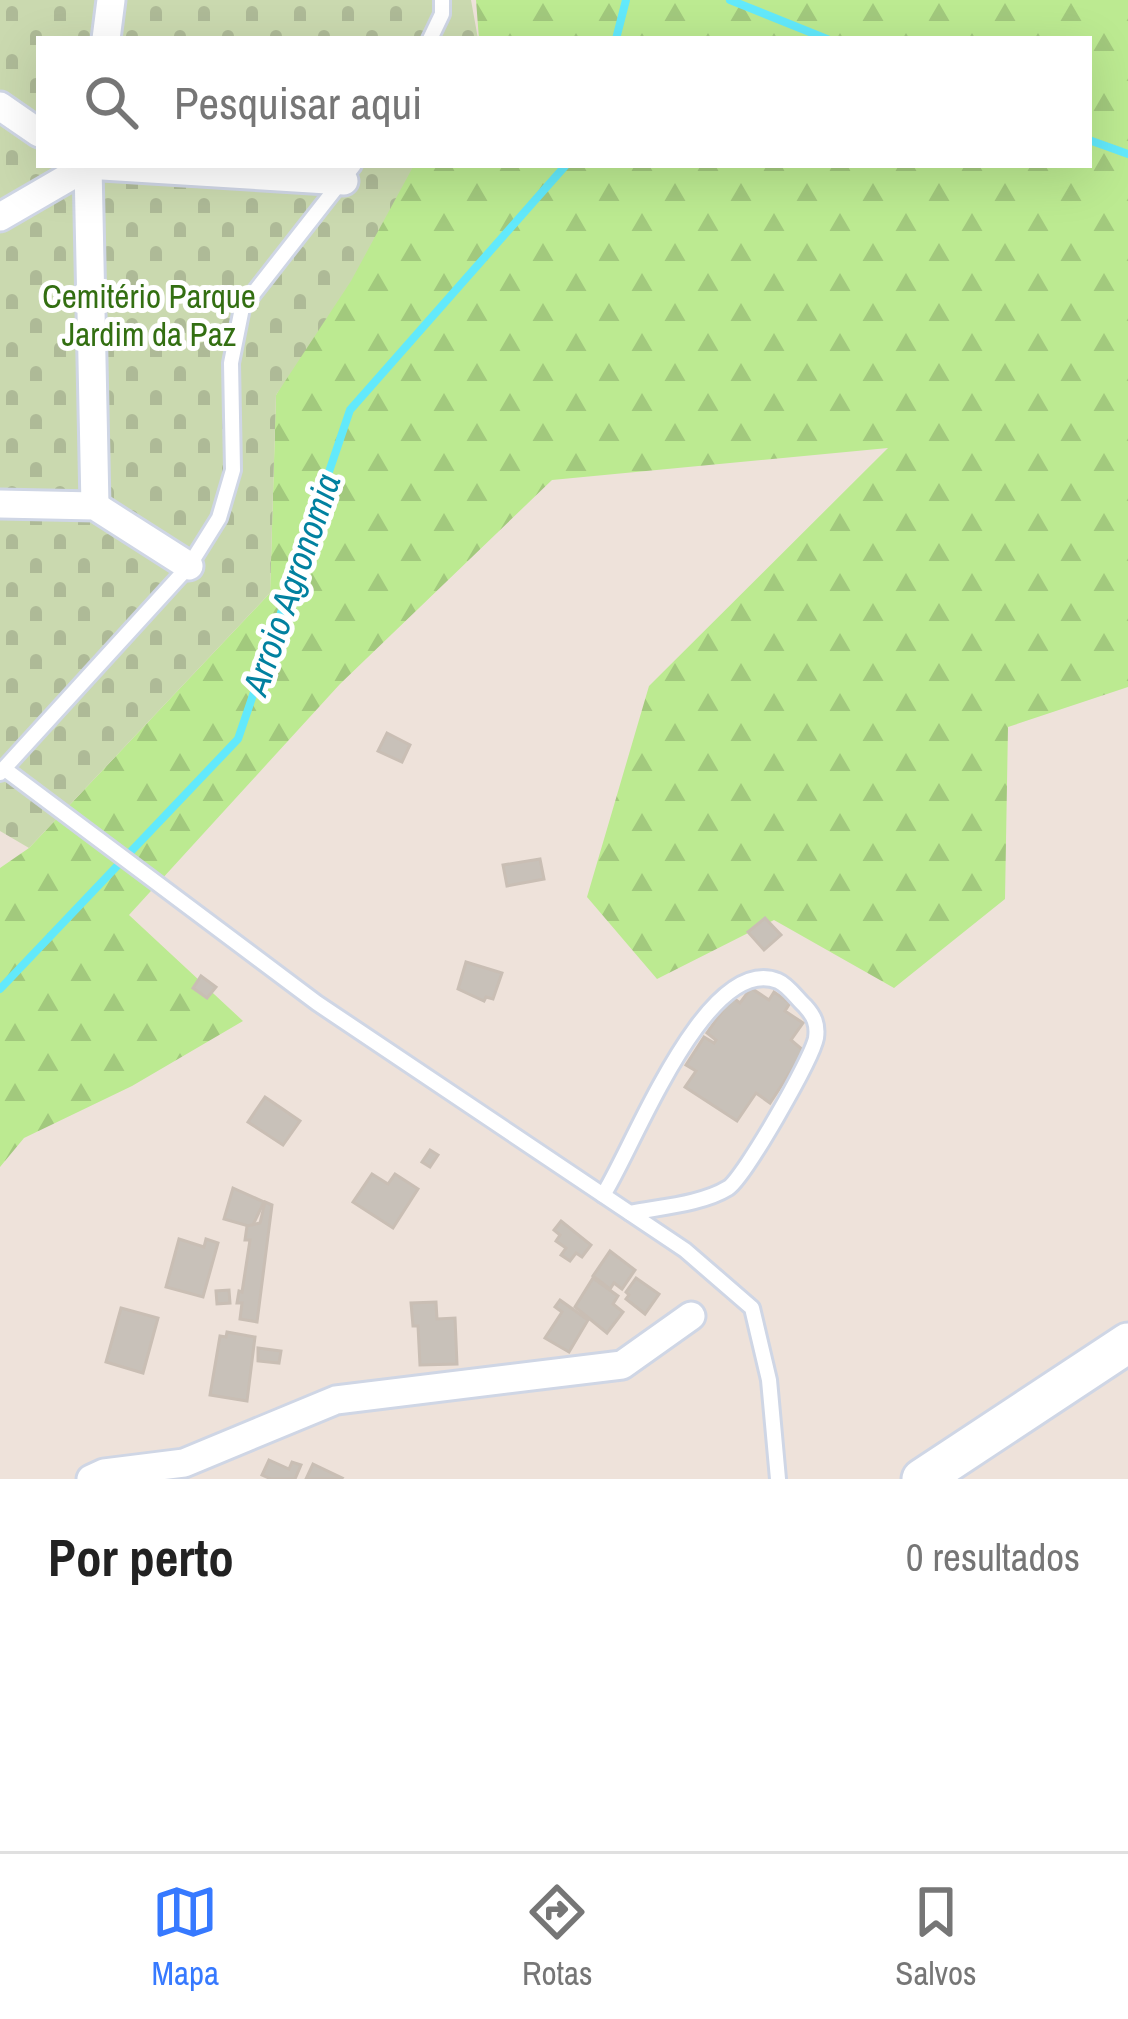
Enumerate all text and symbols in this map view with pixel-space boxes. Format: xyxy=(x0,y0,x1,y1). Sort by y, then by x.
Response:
search box xyxy=(36,36,1092,168)
icon: search xyxy=(78,69,144,135)
text: Pesquisar aqui xyxy=(174,72,422,133)
park label: Cemitério Parque Jardim da Paz xyxy=(42,274,256,356)
water label: Arroio Agronomia xyxy=(230,467,351,703)
text: Por perto xyxy=(48,1523,234,1592)
text: 0 resultados xyxy=(906,1531,1080,1583)
tab: Mapa xyxy=(151,1879,219,1995)
tab: Rotas xyxy=(522,1879,593,1995)
tab: Salvos xyxy=(895,1879,977,1995)

